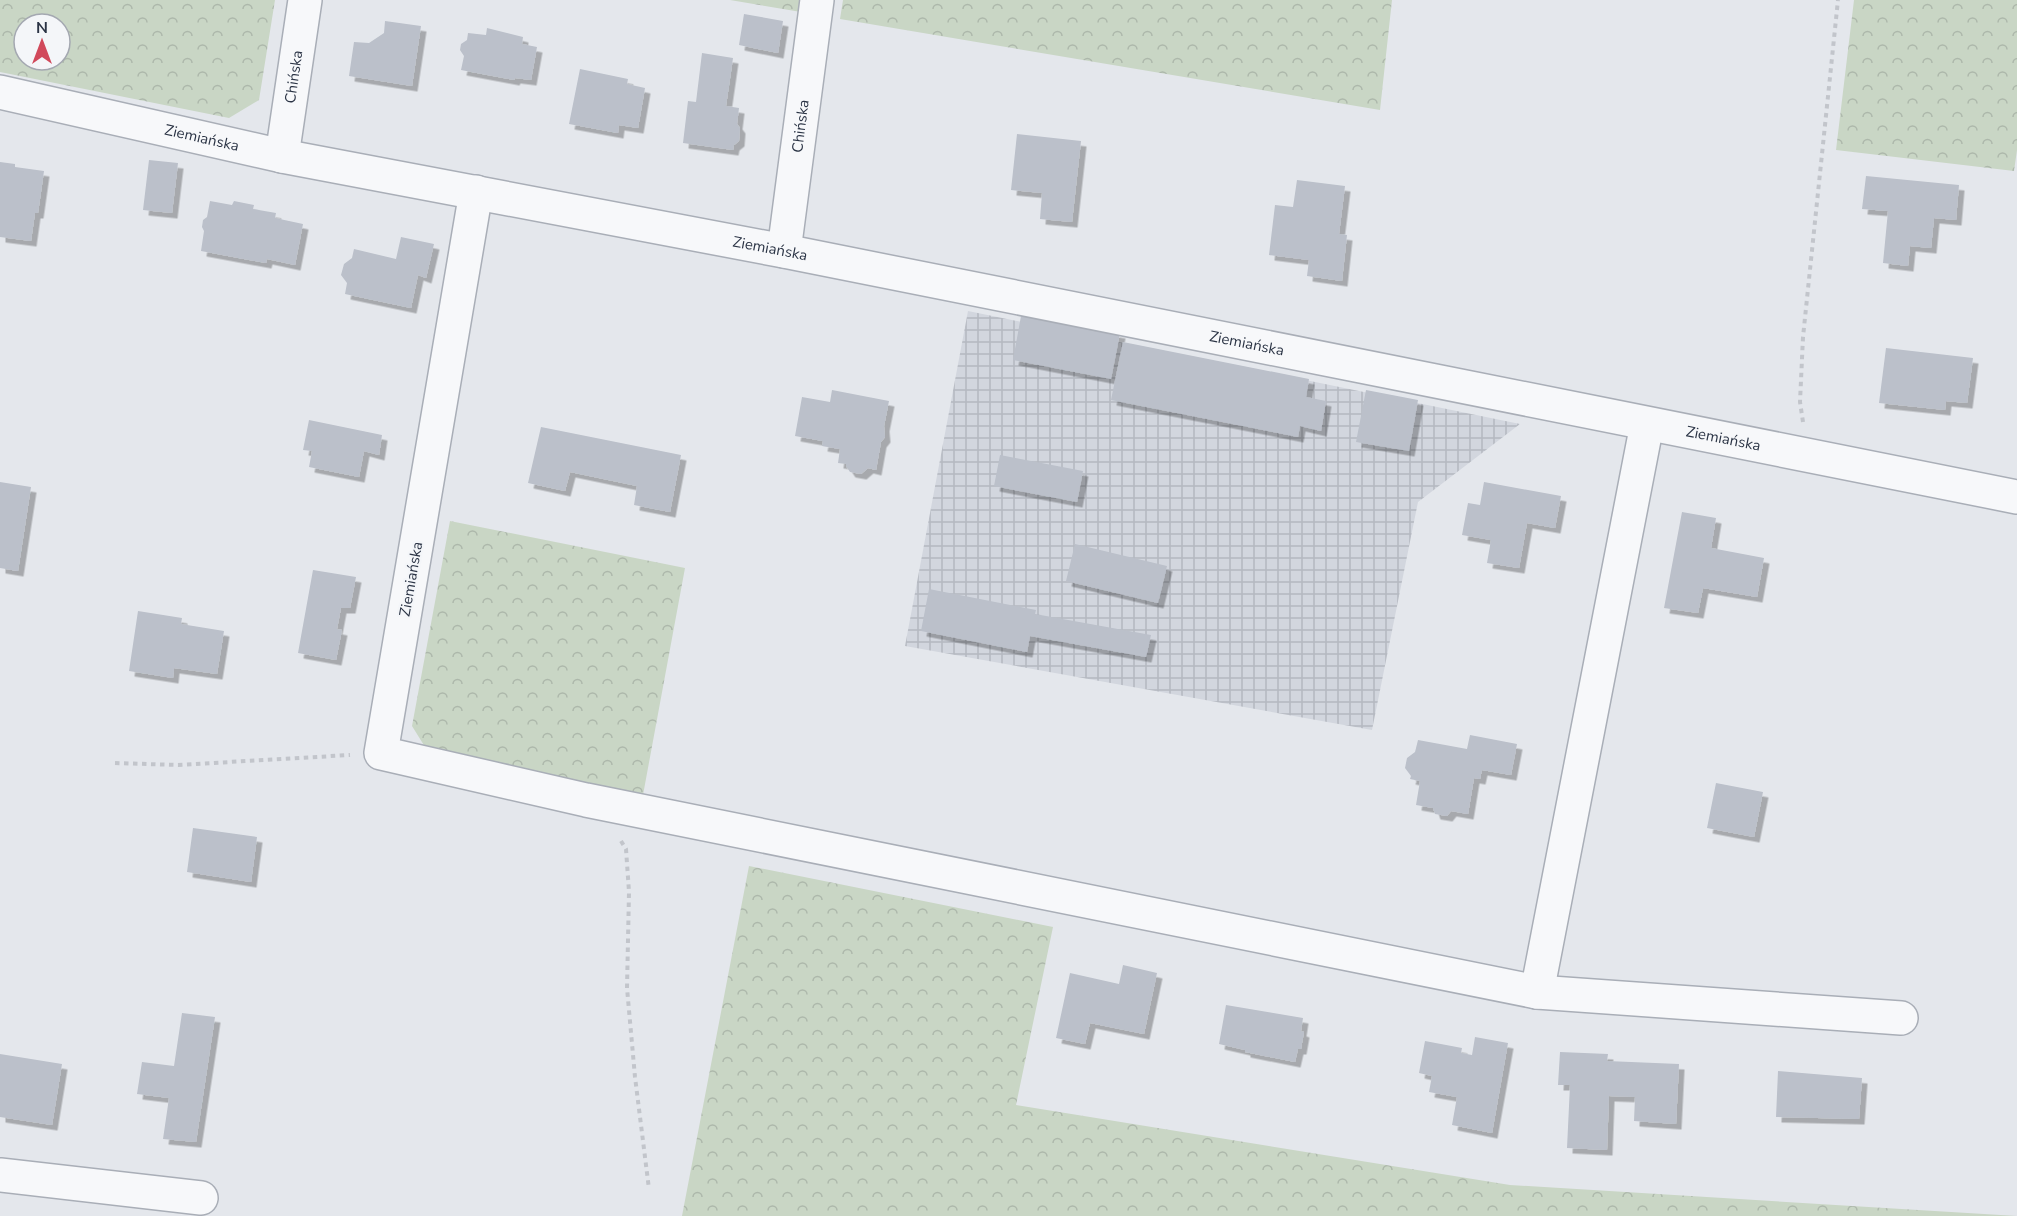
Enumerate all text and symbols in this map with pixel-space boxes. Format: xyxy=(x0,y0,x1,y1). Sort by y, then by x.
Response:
north arrow xyxy=(12,12,72,72)
text: N xyxy=(36,17,48,39)
street label: Chińska xyxy=(280,49,307,105)
street label: Chińska xyxy=(787,98,814,154)
street label: Ziemiańska xyxy=(163,120,241,156)
street label: Ziemiańska xyxy=(731,232,809,265)
street label: Ziemiańska xyxy=(1208,326,1286,361)
street label: Ziemiańska xyxy=(1684,421,1762,456)
street label: Ziemiańska xyxy=(395,540,427,618)

